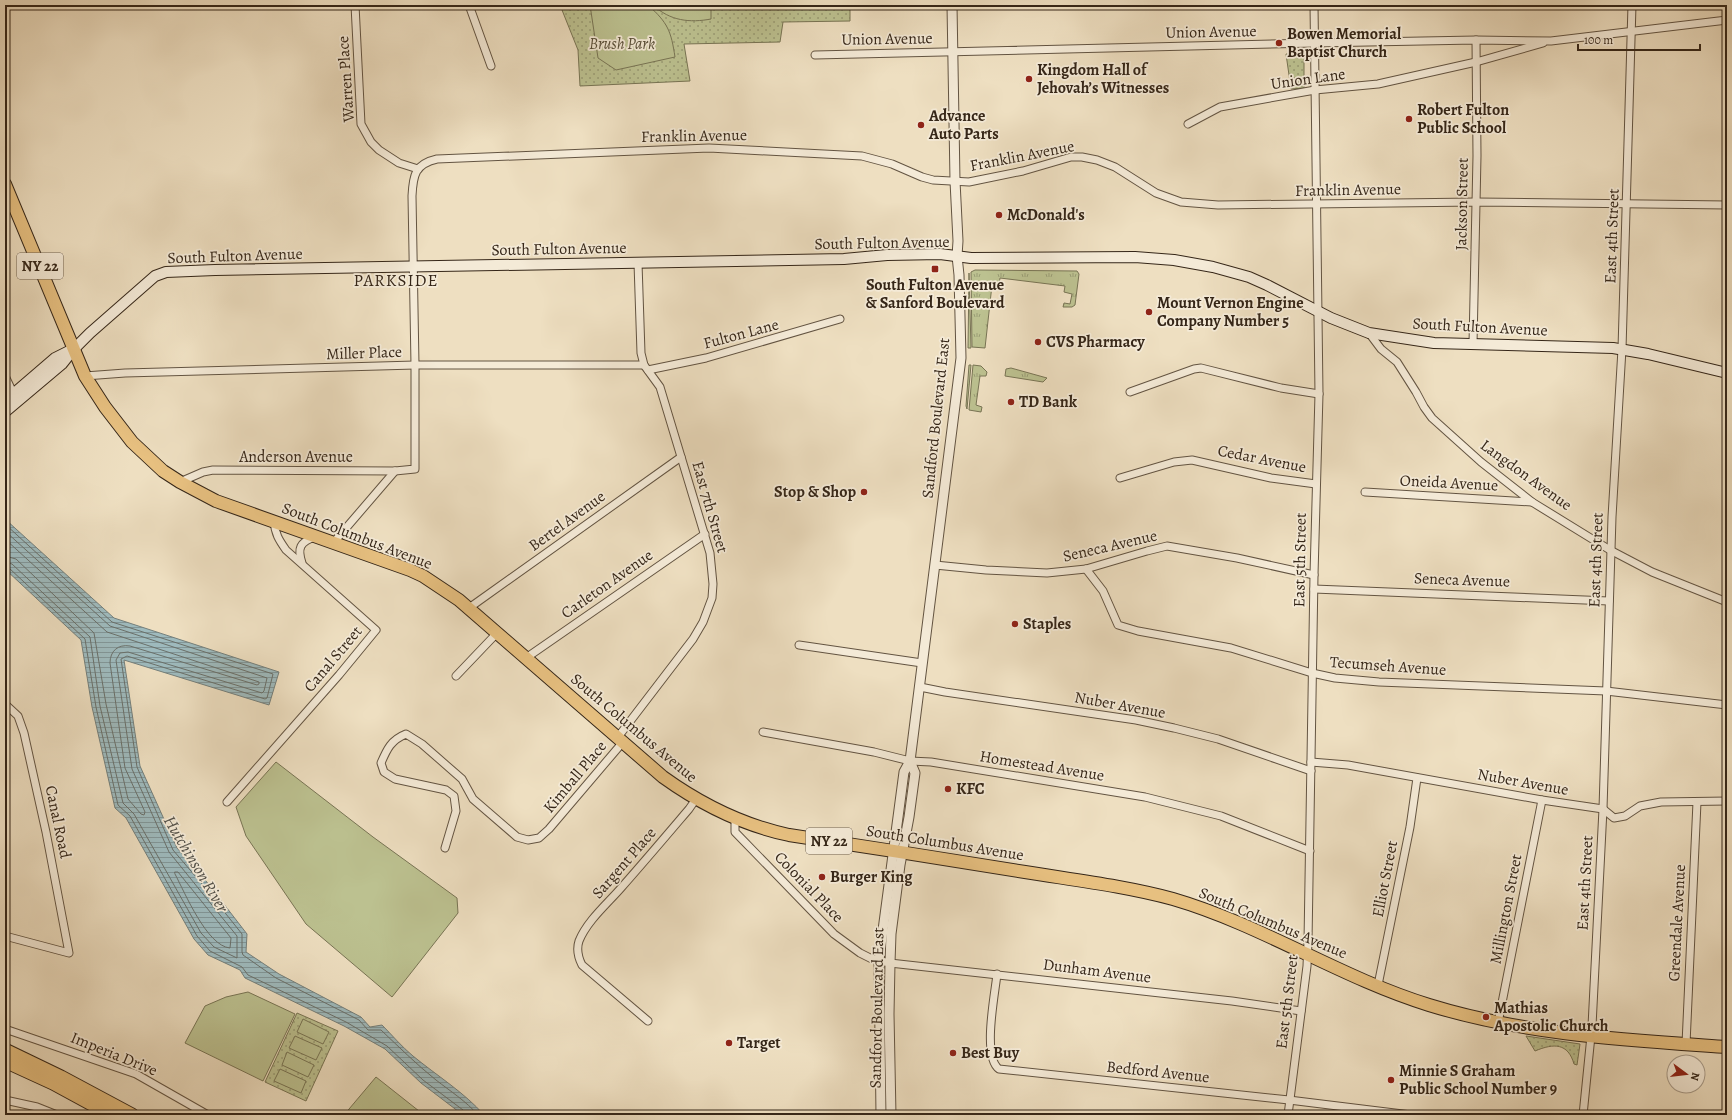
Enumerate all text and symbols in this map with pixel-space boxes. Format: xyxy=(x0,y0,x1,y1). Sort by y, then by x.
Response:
street label: Union Avenue xyxy=(1165,20,1257,44)
place label: Bowen Memorial Baptist Church xyxy=(1287,23,1402,63)
scale bar xyxy=(1578,26,1700,52)
street label: Union Avenue xyxy=(841,27,933,51)
text: 100 m xyxy=(1584,32,1613,48)
park label: Brush Park xyxy=(589,33,655,55)
street label: Warren Place xyxy=(332,35,360,124)
marker: Bowen Memorial Baptist Church xyxy=(1274,38,1284,48)
place label: Kingdom Hall of Jehovah’s Witnesses xyxy=(1037,59,1169,99)
street label: Union Lane xyxy=(1269,63,1347,95)
marker: Kingdom Hall of Jehovah’s Witnesses xyxy=(1024,74,1034,84)
place label: Robert Fulton Public School xyxy=(1417,99,1509,139)
place label: Advance Auto Parts xyxy=(928,105,999,145)
marker: Robert Fulton Public School xyxy=(1404,114,1414,124)
marker: Advance Auto Parts xyxy=(916,120,926,130)
street label: Franklin Avenue xyxy=(641,124,747,148)
street label: Franklin Avenue xyxy=(968,135,1076,177)
street label: Jackson Street xyxy=(1450,158,1474,250)
street label: Franklin Avenue xyxy=(1295,178,1401,202)
street label: East 4th Street xyxy=(1599,188,1625,284)
place label: McDonald's xyxy=(1007,204,1085,226)
marker: McDonald's xyxy=(994,210,1004,220)
street label: South Fulton Avenue xyxy=(814,231,950,255)
street label: South Fulton Avenue xyxy=(491,237,627,261)
street label: South Fulton Avenue xyxy=(167,243,303,269)
road number: NY 22 xyxy=(17,253,63,279)
marker: South Fulton Avenue & Sanford Boulevard xyxy=(930,264,940,274)
district label: PARKSIDE xyxy=(353,269,439,292)
place label: South Fulton Avenue & Sanford Boulevard xyxy=(865,274,1005,314)
place label: Mount Vernon Engine Company Number 5 xyxy=(1157,292,1304,332)
marker: Mount Vernon Engine Company Number 5 xyxy=(1144,307,1154,317)
street label: South Fulton Avenue xyxy=(1412,312,1548,342)
street label: Fulton Lane xyxy=(701,313,781,355)
place label: CVS Pharmacy xyxy=(1046,331,1145,353)
street label: Sandford Boulevard East xyxy=(917,337,955,499)
marker: CVS Pharmacy xyxy=(1033,337,1043,347)
street label: Miller Place xyxy=(326,341,402,365)
place label: TD Bank xyxy=(1019,391,1078,413)
marker: TD Bank xyxy=(1006,397,1016,407)
street label: Langdon Avenue xyxy=(1476,434,1576,516)
street label: Cedar Avenue xyxy=(1216,440,1308,478)
street label: Anderson Avenue xyxy=(238,446,353,468)
street label: East 7th Street xyxy=(686,459,734,555)
street label: Oneida Avenue xyxy=(1399,469,1499,497)
place label: Stop & Shop xyxy=(774,481,856,503)
street label: Bertel Avenue xyxy=(524,486,610,556)
marker: Stop & Shop xyxy=(859,487,869,497)
street label: South Columbus Avenue xyxy=(279,497,435,575)
street label: East 5th Street xyxy=(1288,512,1312,608)
street label: East 4th Street xyxy=(1583,512,1609,608)
street label: Seneca Avenue xyxy=(1061,524,1159,568)
street label: Carleton Avenue xyxy=(557,544,657,624)
street label: Seneca Avenue xyxy=(1414,567,1510,593)
place label: Staples xyxy=(1023,613,1071,635)
marker: Staples xyxy=(1010,619,1020,629)
street label: Canal Street xyxy=(299,621,367,697)
street label: Tecumseh Avenue xyxy=(1329,651,1447,681)
street label: South Columbus Avenue xyxy=(566,668,702,788)
street label: Nuber Avenue xyxy=(1073,686,1167,724)
street label: Kimball Place xyxy=(538,736,612,818)
street label: Homestead Avenue xyxy=(978,745,1106,787)
street label: Nuber Avenue xyxy=(1476,763,1570,801)
place label: KFC xyxy=(956,778,985,800)
street label: Canal Road xyxy=(40,783,77,861)
marker: KFC xyxy=(943,784,953,794)
water label: Hutchinson River xyxy=(158,811,235,918)
street label: South Columbus Avenue xyxy=(865,820,1025,866)
street label: Sargent Place xyxy=(587,823,661,903)
road number: NY 22 xyxy=(806,828,852,854)
street label: East 4th Street xyxy=(1572,835,1598,931)
street label: Elliot Street xyxy=(1367,839,1403,919)
street label: Colonial Place xyxy=(769,847,849,927)
street label: Millington Street xyxy=(1485,852,1527,966)
street label: Greendale Avenue xyxy=(1663,864,1691,982)
place label: Burger King xyxy=(830,866,913,888)
marker: Burger King xyxy=(817,872,827,882)
street label: South Columbus Avenue xyxy=(1195,882,1351,964)
street label: Sandford Boulevard East xyxy=(865,927,889,1089)
street label: Dunham Avenue xyxy=(1042,953,1152,989)
street label: East 5th Street xyxy=(1270,954,1304,1050)
place label: Mathias Apostolic Church xyxy=(1493,997,1609,1037)
marker: Mathias Apostolic Church xyxy=(1481,1012,1491,1022)
street label: Imperia Drive xyxy=(67,1027,161,1081)
place label: Target xyxy=(737,1032,781,1054)
marker: Target xyxy=(724,1038,734,1048)
place label: Best Buy xyxy=(961,1042,1020,1064)
marker: Best Buy xyxy=(948,1048,958,1058)
north arrow xyxy=(1666,1054,1706,1094)
street label: Bedford Avenue xyxy=(1105,1056,1211,1088)
place label: Minnie S Graham Public School Number 9 xyxy=(1399,1060,1557,1100)
text: N xyxy=(1687,1071,1703,1082)
marker: Minnie S Graham Public School Number 9 xyxy=(1386,1075,1396,1085)

